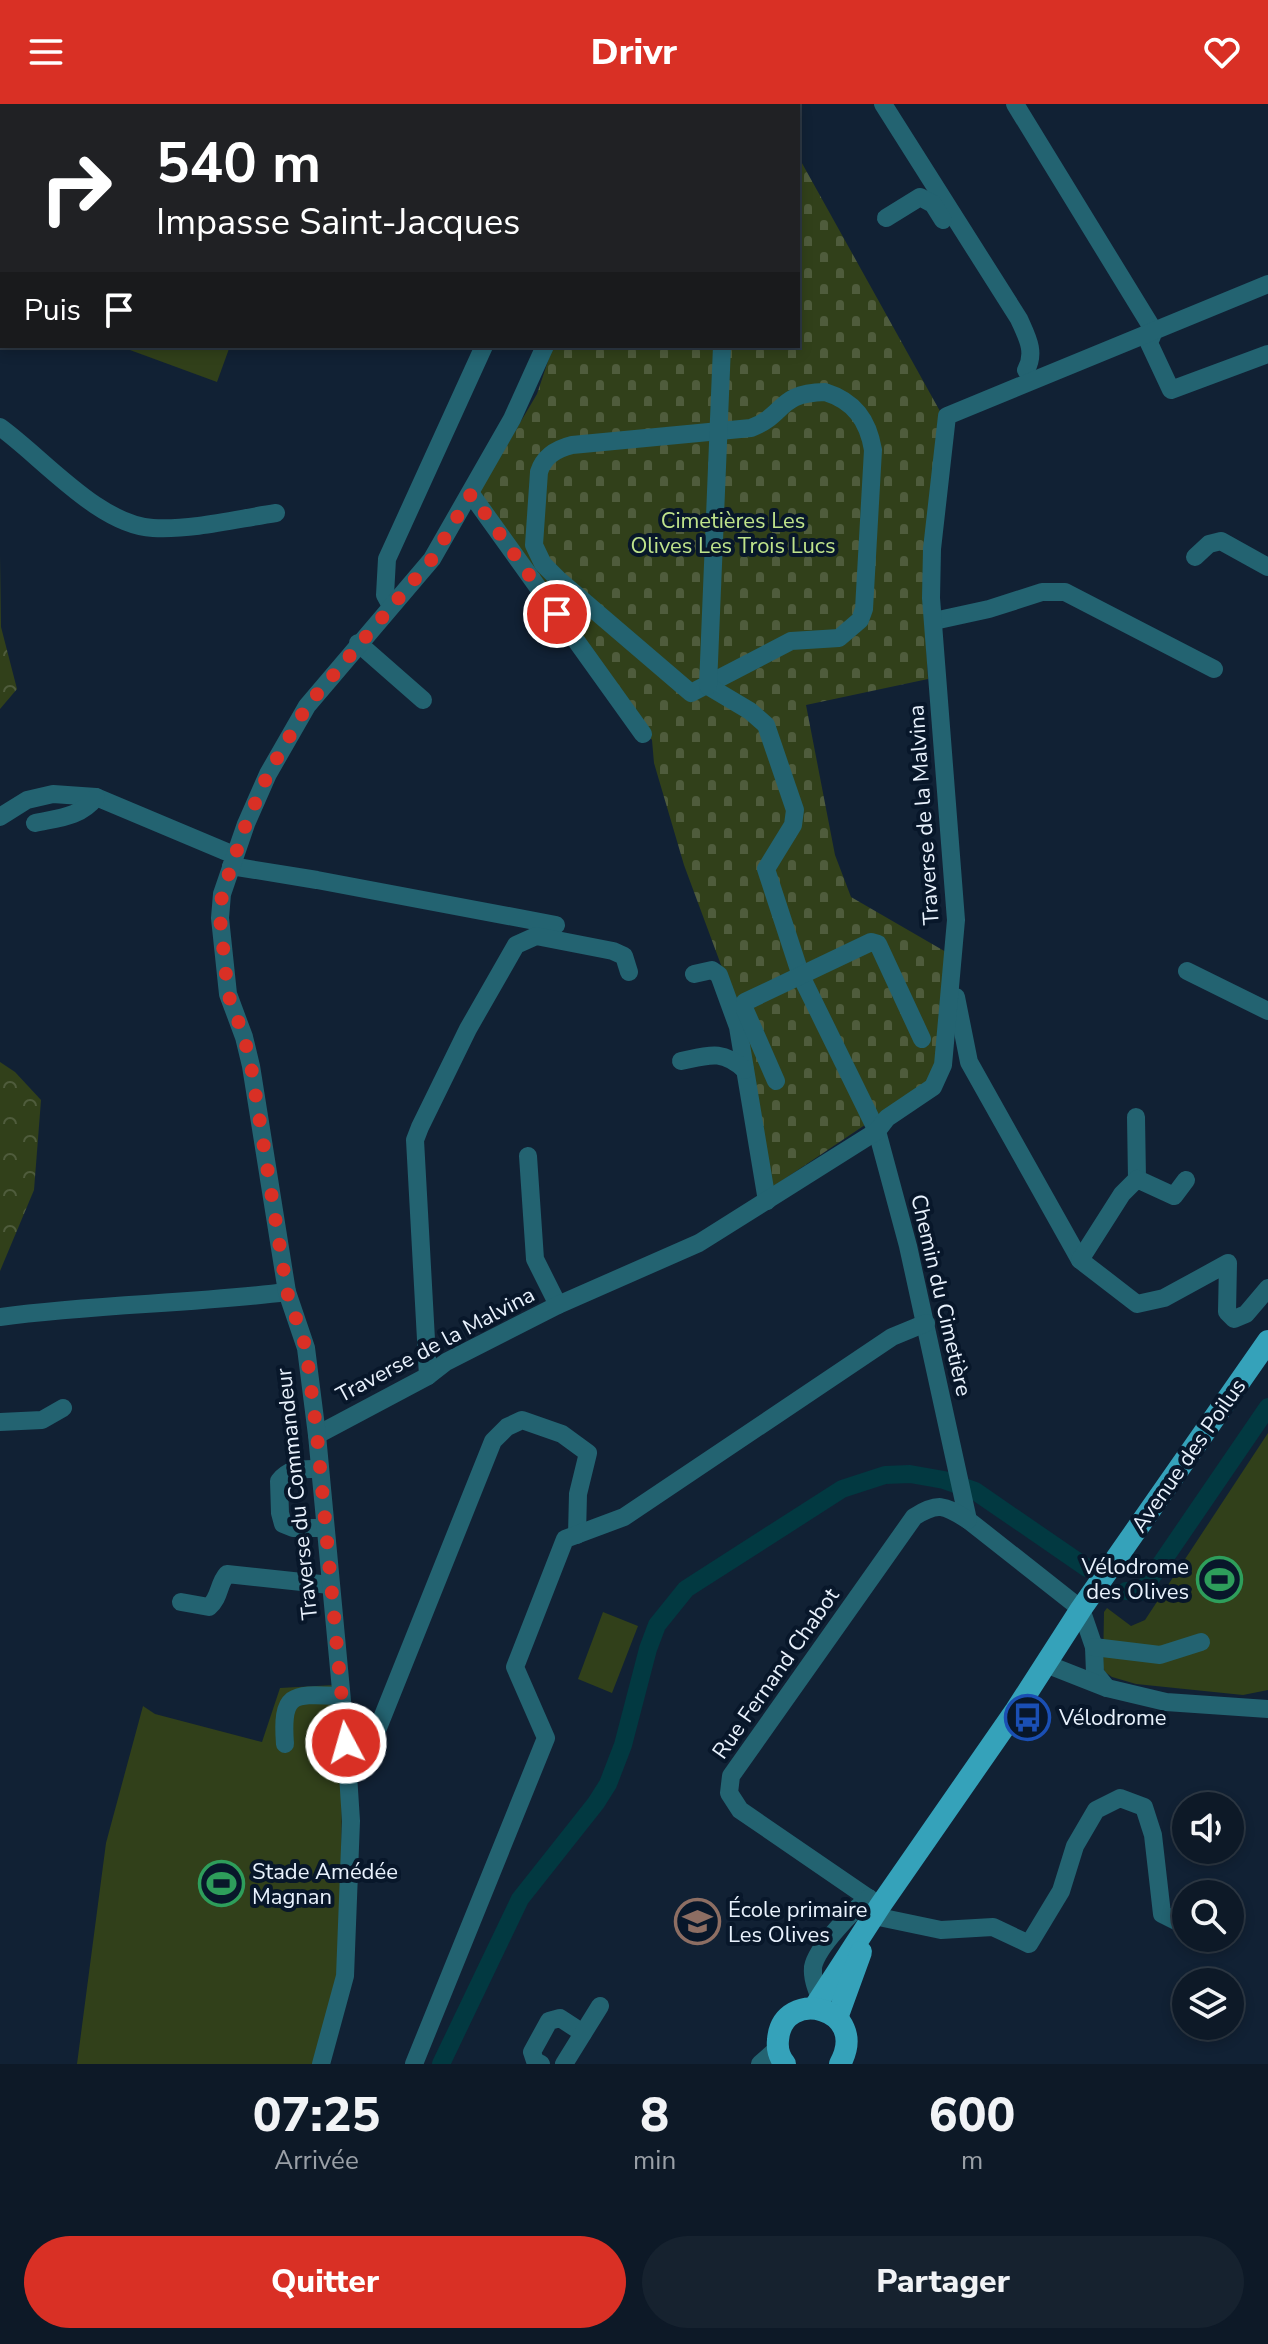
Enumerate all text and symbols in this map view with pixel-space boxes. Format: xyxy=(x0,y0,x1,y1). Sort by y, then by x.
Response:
text: Drivr xyxy=(591,28,677,77)
icon: menu xyxy=(24,30,68,74)
icon: heart xyxy=(1200,30,1244,74)
text: 540 m xyxy=(156,125,321,202)
icon: right xyxy=(24,136,128,240)
text: Impasse Saint-Jacques xyxy=(156,198,520,247)
icon: arrive xyxy=(97,288,141,332)
text: Puis xyxy=(24,290,81,331)
park label: Cimetières Les Olives Les Trois Lucs xyxy=(630,506,836,561)
pin xyxy=(523,580,591,648)
icon: arrive xyxy=(535,592,579,636)
street label: Traverse de la Malvina xyxy=(901,704,947,926)
street label: Chemin du Cimetière xyxy=(903,1191,979,1399)
street label: Traverse de la Malvina xyxy=(331,1280,540,1410)
street label: Traverse du Commandeur xyxy=(269,1366,325,1621)
street label: Avenue des Poilus xyxy=(1124,1373,1253,1539)
place label: Vélodrome des Olives xyxy=(1080,1552,1189,1607)
sports icon: Vélodrome des Olives xyxy=(1196,1555,1244,1603)
street label: Rue Fernand Chabot xyxy=(705,1582,846,1765)
bus stop icon: Vélodrome xyxy=(1004,1693,1052,1741)
position arrow xyxy=(304,1701,388,1785)
place label: Vélodrome xyxy=(1058,1703,1167,1733)
map controls xyxy=(1172,1792,1244,2040)
button: sound xyxy=(1172,1792,1244,1864)
place label: Stade Amédée Magnan xyxy=(252,1857,398,1912)
sports icon: Stade Amédée Magnan xyxy=(197,1860,245,1908)
button: search xyxy=(1172,1880,1244,1952)
place label: École primaire Les Olives xyxy=(728,1895,868,1950)
school or university icon: École primaire Les Olives xyxy=(673,1898,721,1946)
button: layers xyxy=(1172,1968,1244,2040)
text: 07:25 xyxy=(253,2082,380,2148)
text: 8 xyxy=(640,2082,669,2148)
text: 600 xyxy=(929,2082,1015,2148)
text: Arrivée xyxy=(274,2143,359,2178)
text: min xyxy=(633,2143,676,2178)
text: m xyxy=(961,2143,983,2178)
button: Quitter xyxy=(24,2236,626,2328)
button: Partager xyxy=(642,2236,1244,2328)

